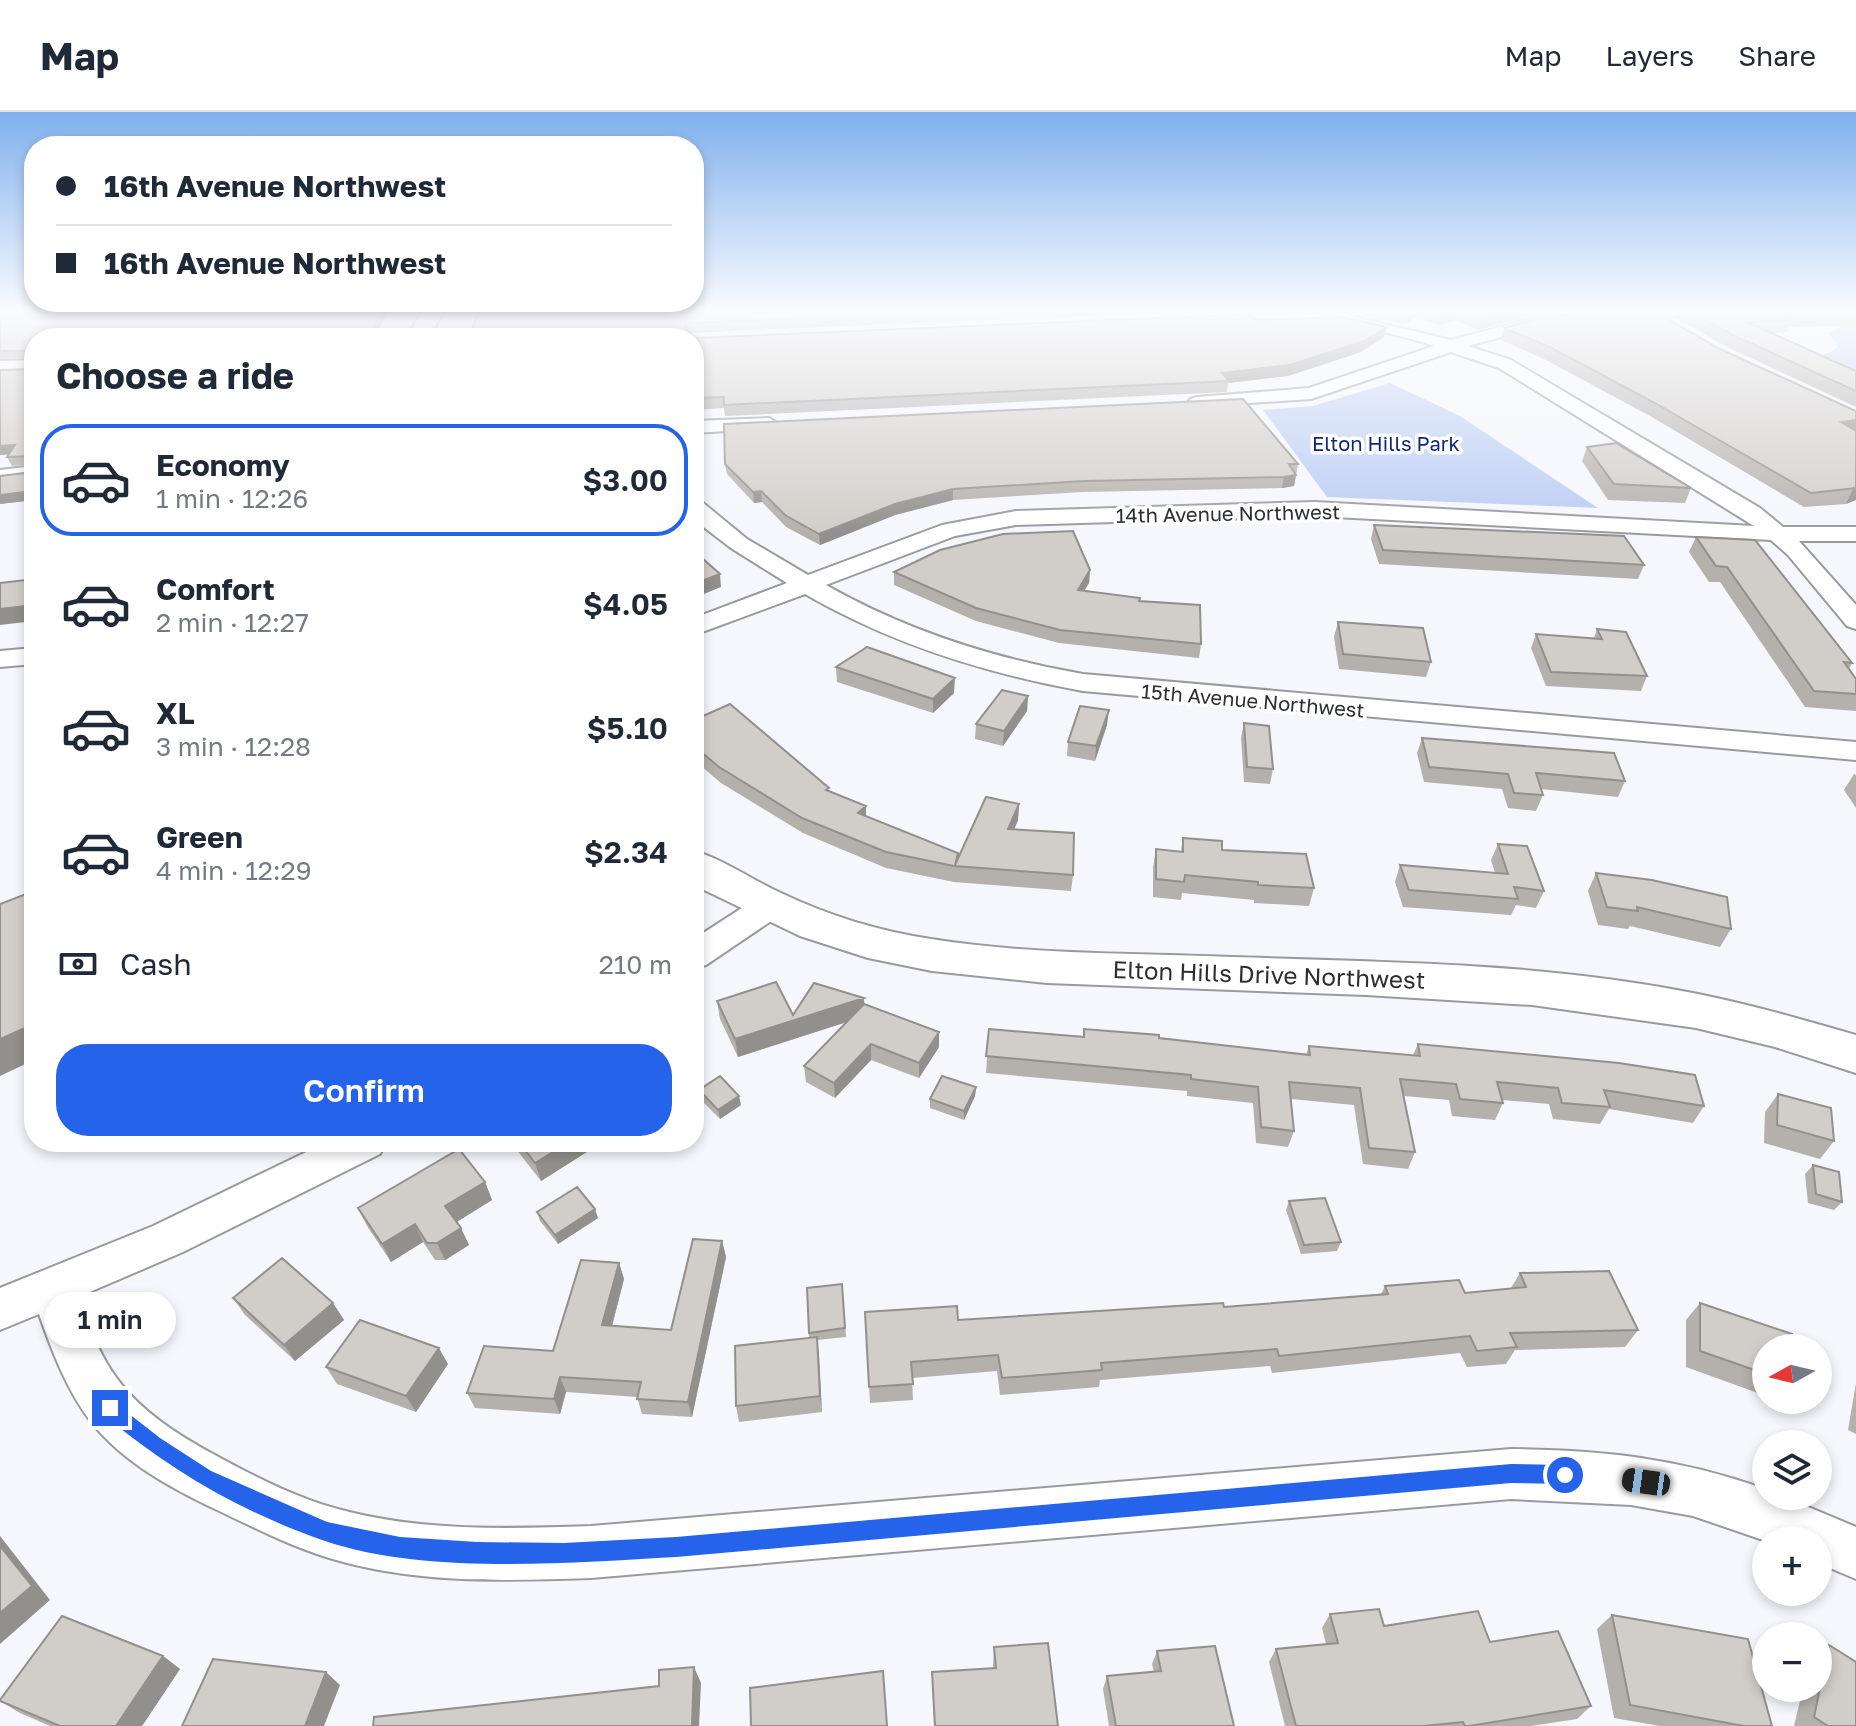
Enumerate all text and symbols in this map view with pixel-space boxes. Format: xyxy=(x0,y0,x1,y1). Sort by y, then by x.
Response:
text: Map xyxy=(40,33,119,78)
text: Map xyxy=(1504,39,1562,72)
text: Layers xyxy=(1606,39,1694,72)
text: Share xyxy=(1738,39,1816,72)
text: 16th Avenue Northwest xyxy=(104,168,446,204)
text: 16th Avenue Northwest xyxy=(104,245,446,281)
text: Choose a ride xyxy=(56,354,294,397)
park label: Elton Hills Park xyxy=(1312,431,1460,455)
icon: car xyxy=(60,444,132,516)
text: Economy xyxy=(156,447,290,483)
text: $3.00 xyxy=(582,462,668,498)
text: 1 min · 12:26 xyxy=(156,483,308,514)
street label: 14th Avenue Northwest xyxy=(1116,499,1340,527)
icon: car xyxy=(60,568,132,640)
text: Comfort xyxy=(156,571,275,607)
text: $4.05 xyxy=(583,586,668,622)
text: 2 min · 12:27 xyxy=(156,607,309,638)
street label: 15th Avenue Northwest xyxy=(1140,678,1366,722)
icon: car xyxy=(60,692,132,764)
text: XL xyxy=(156,695,195,731)
text: $5.10 xyxy=(587,710,668,746)
text: 3 min · 12:28 xyxy=(156,731,311,762)
icon: car xyxy=(60,816,132,888)
text: Green xyxy=(156,819,243,855)
text: $2.34 xyxy=(584,834,668,870)
text: 4 min · 12:29 xyxy=(156,855,311,886)
icon: cash xyxy=(56,942,100,986)
text: Cash xyxy=(120,946,192,982)
text: 210 m xyxy=(599,949,672,980)
street label: Elton Hills Drive Northwest xyxy=(1112,954,1426,994)
button: Confirm xyxy=(56,1044,672,1136)
callout: 1 min xyxy=(44,1292,176,1348)
text: 1 min xyxy=(77,1304,143,1335)
north arrow xyxy=(1752,1334,1832,1414)
map controls xyxy=(1752,1334,1832,1702)
route end xyxy=(92,1390,128,1426)
button: layers xyxy=(1752,1430,1832,1510)
route start xyxy=(1547,1457,1583,1493)
car xyxy=(1621,1467,1671,1497)
button: + xyxy=(1752,1526,1832,1606)
button: − xyxy=(1752,1622,1832,1702)

